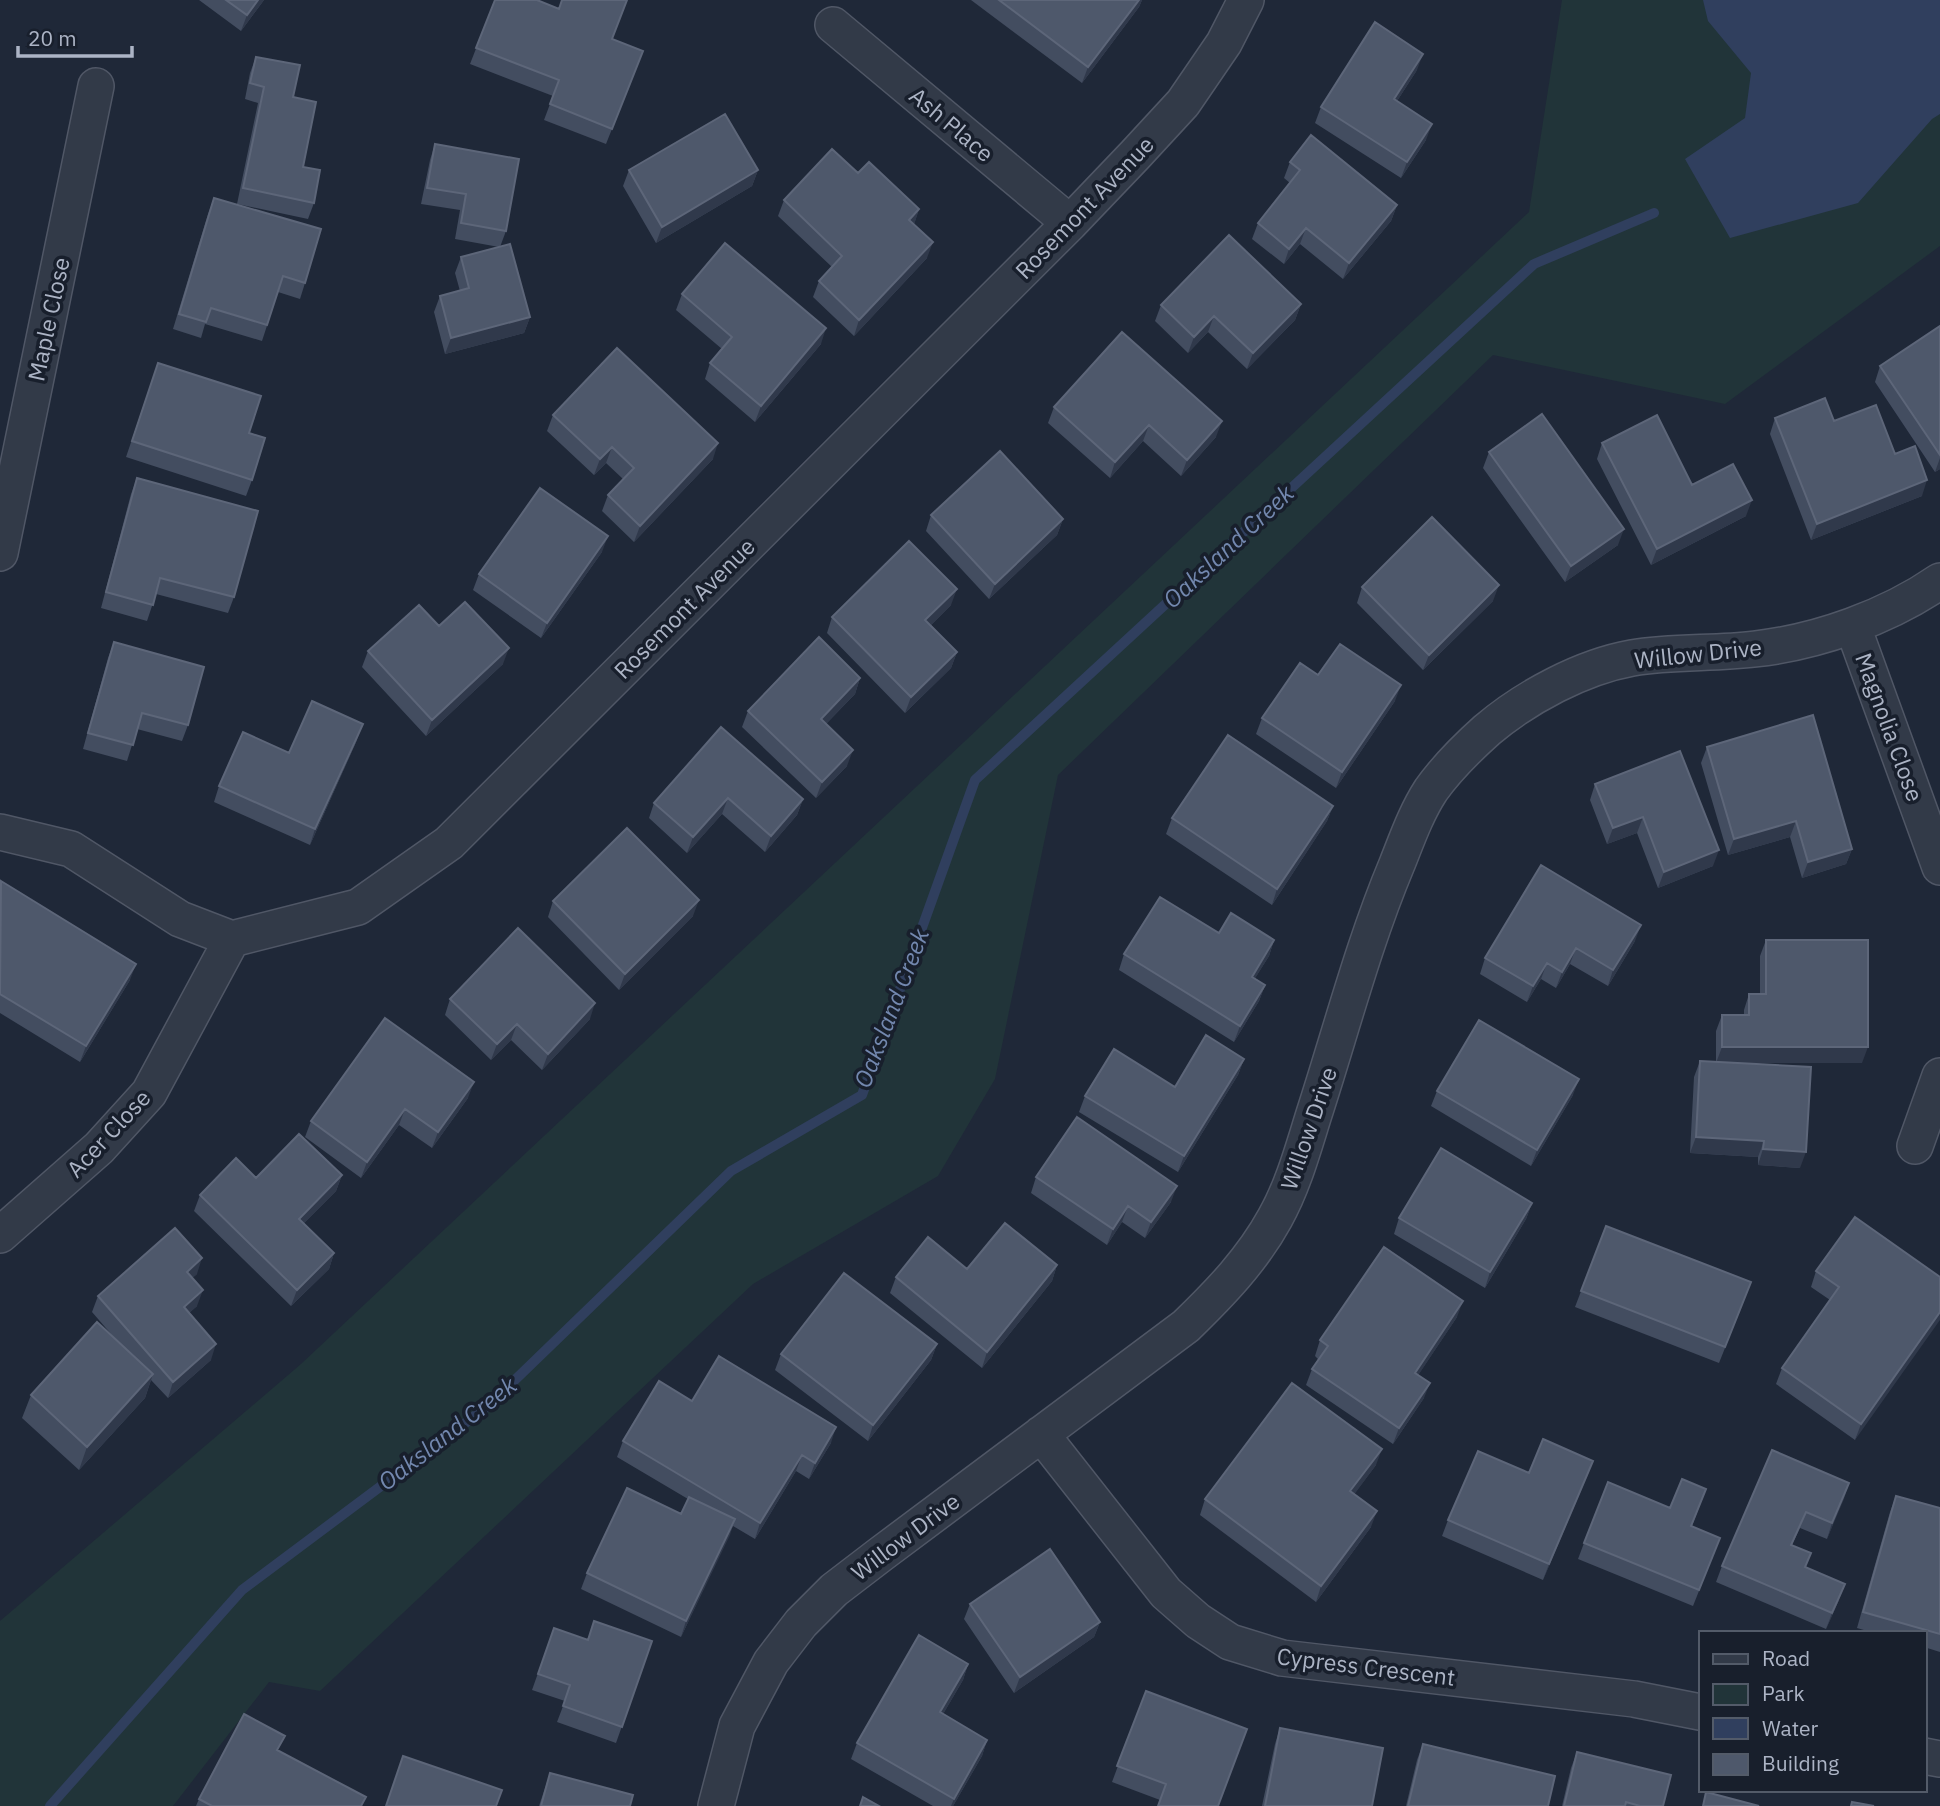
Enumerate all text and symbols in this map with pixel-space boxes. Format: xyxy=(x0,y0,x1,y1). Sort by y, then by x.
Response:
scale bar xyxy=(18,14,131,58)
text: 20 m xyxy=(28,24,77,52)
street label: Ash Place xyxy=(904,80,1000,168)
street label: Rosemont Avenue xyxy=(1008,129,1160,285)
street label: Maple Close xyxy=(20,254,76,384)
water label: Oaksland Creek xyxy=(1156,477,1301,615)
street label: Rosemont Avenue xyxy=(607,531,761,685)
street label: Willow Drive xyxy=(1633,631,1763,675)
street label: Magnolia Close xyxy=(1849,649,1931,805)
water label: Oaksland Creek xyxy=(846,924,936,1092)
street label: Willow Drive xyxy=(1273,1063,1343,1193)
street label: Acer Close xyxy=(60,1083,156,1183)
water label: Oaksland Creek xyxy=(371,1368,523,1497)
street label: Willow Drive xyxy=(845,1486,965,1586)
legend xyxy=(1699,1631,1926,1792)
street label: Cypress Crescent xyxy=(1275,1640,1457,1692)
text: Road xyxy=(1762,1644,1810,1672)
text: Park xyxy=(1762,1679,1805,1707)
text: Water xyxy=(1762,1714,1819,1742)
text: Building xyxy=(1762,1749,1839,1777)

